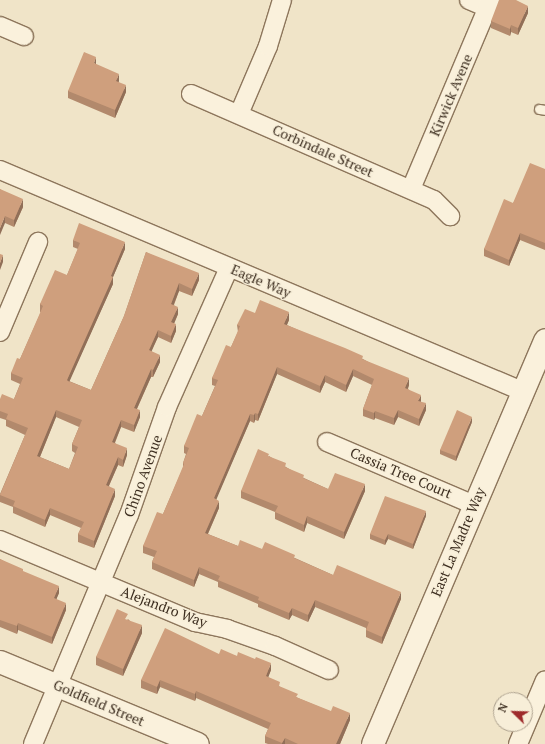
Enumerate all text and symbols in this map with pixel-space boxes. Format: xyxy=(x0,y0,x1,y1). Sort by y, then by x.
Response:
street label: Kirwick Avene xyxy=(426,51,476,139)
street label: Corbindale Street xyxy=(270,121,376,181)
street label: Eagle Way xyxy=(228,261,294,301)
street label: Chino Avenue xyxy=(120,432,166,520)
street label: Cassia Tree Court xyxy=(348,444,454,502)
street label: East La Madre Way xyxy=(427,485,489,599)
street label: Alejandro Way xyxy=(119,583,209,631)
street label: Goldfield Street xyxy=(51,676,147,730)
north arrow xyxy=(493,692,533,732)
text: N xyxy=(495,701,511,714)

